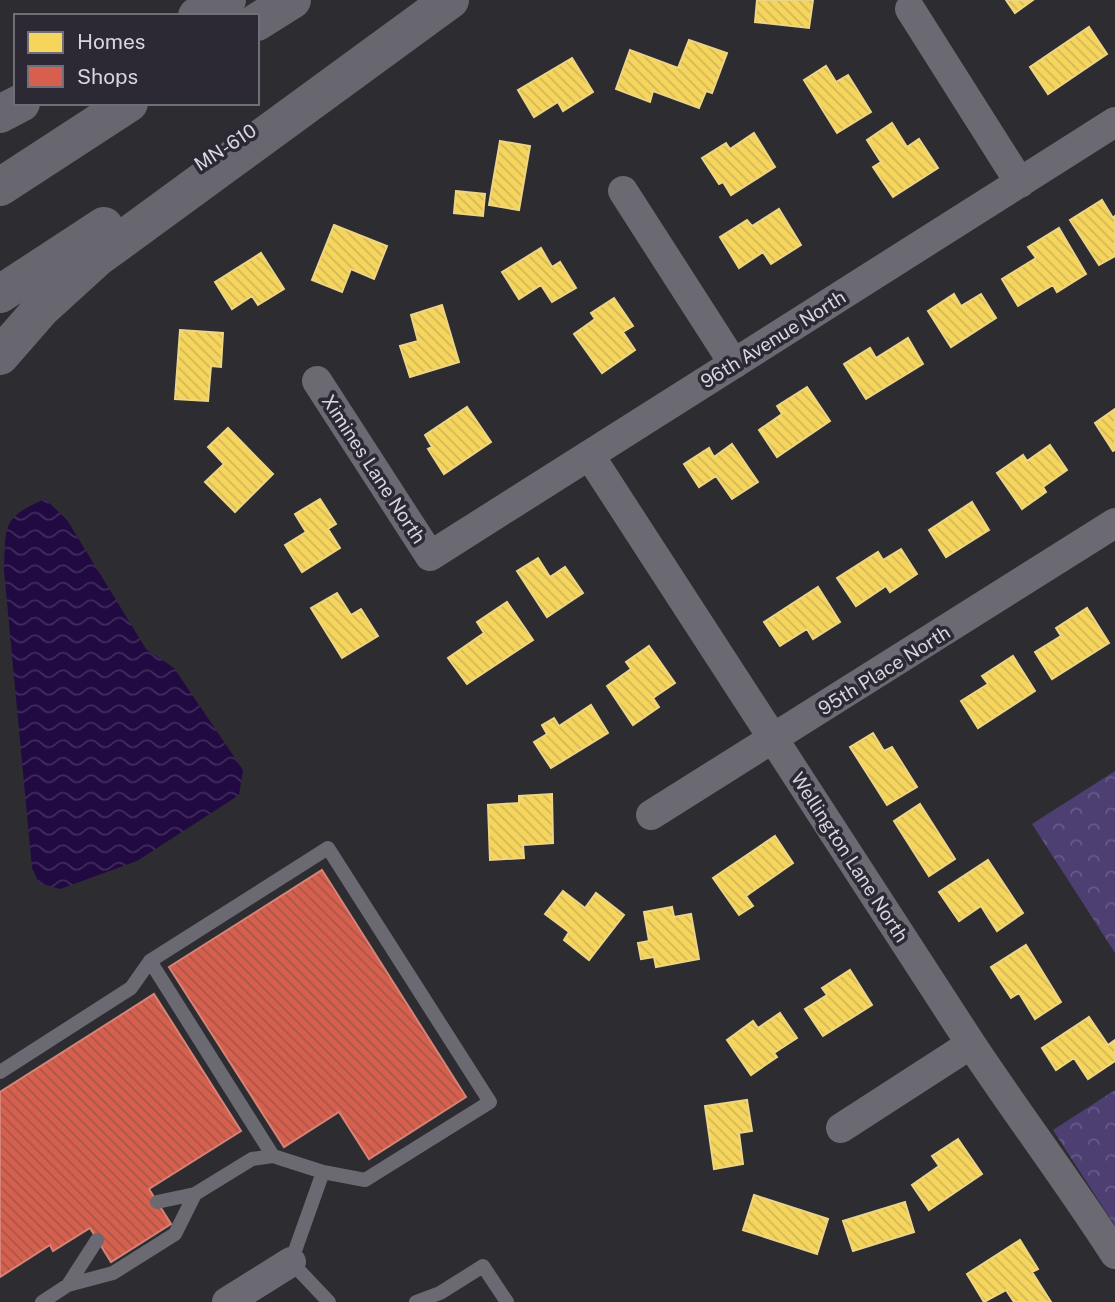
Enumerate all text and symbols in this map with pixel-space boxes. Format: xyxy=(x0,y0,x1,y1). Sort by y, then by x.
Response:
legend xyxy=(14,14,259,105)
text: Homes xyxy=(77,29,145,54)
text: Shops xyxy=(77,64,138,89)
street label: MN-610 xyxy=(190,119,260,175)
street label: 96th Avenue North xyxy=(696,285,850,393)
street label: Ximines Lane North xyxy=(318,391,430,547)
street label: 95th Place North xyxy=(814,621,954,719)
street label: Wellington Lane North xyxy=(787,768,913,946)

